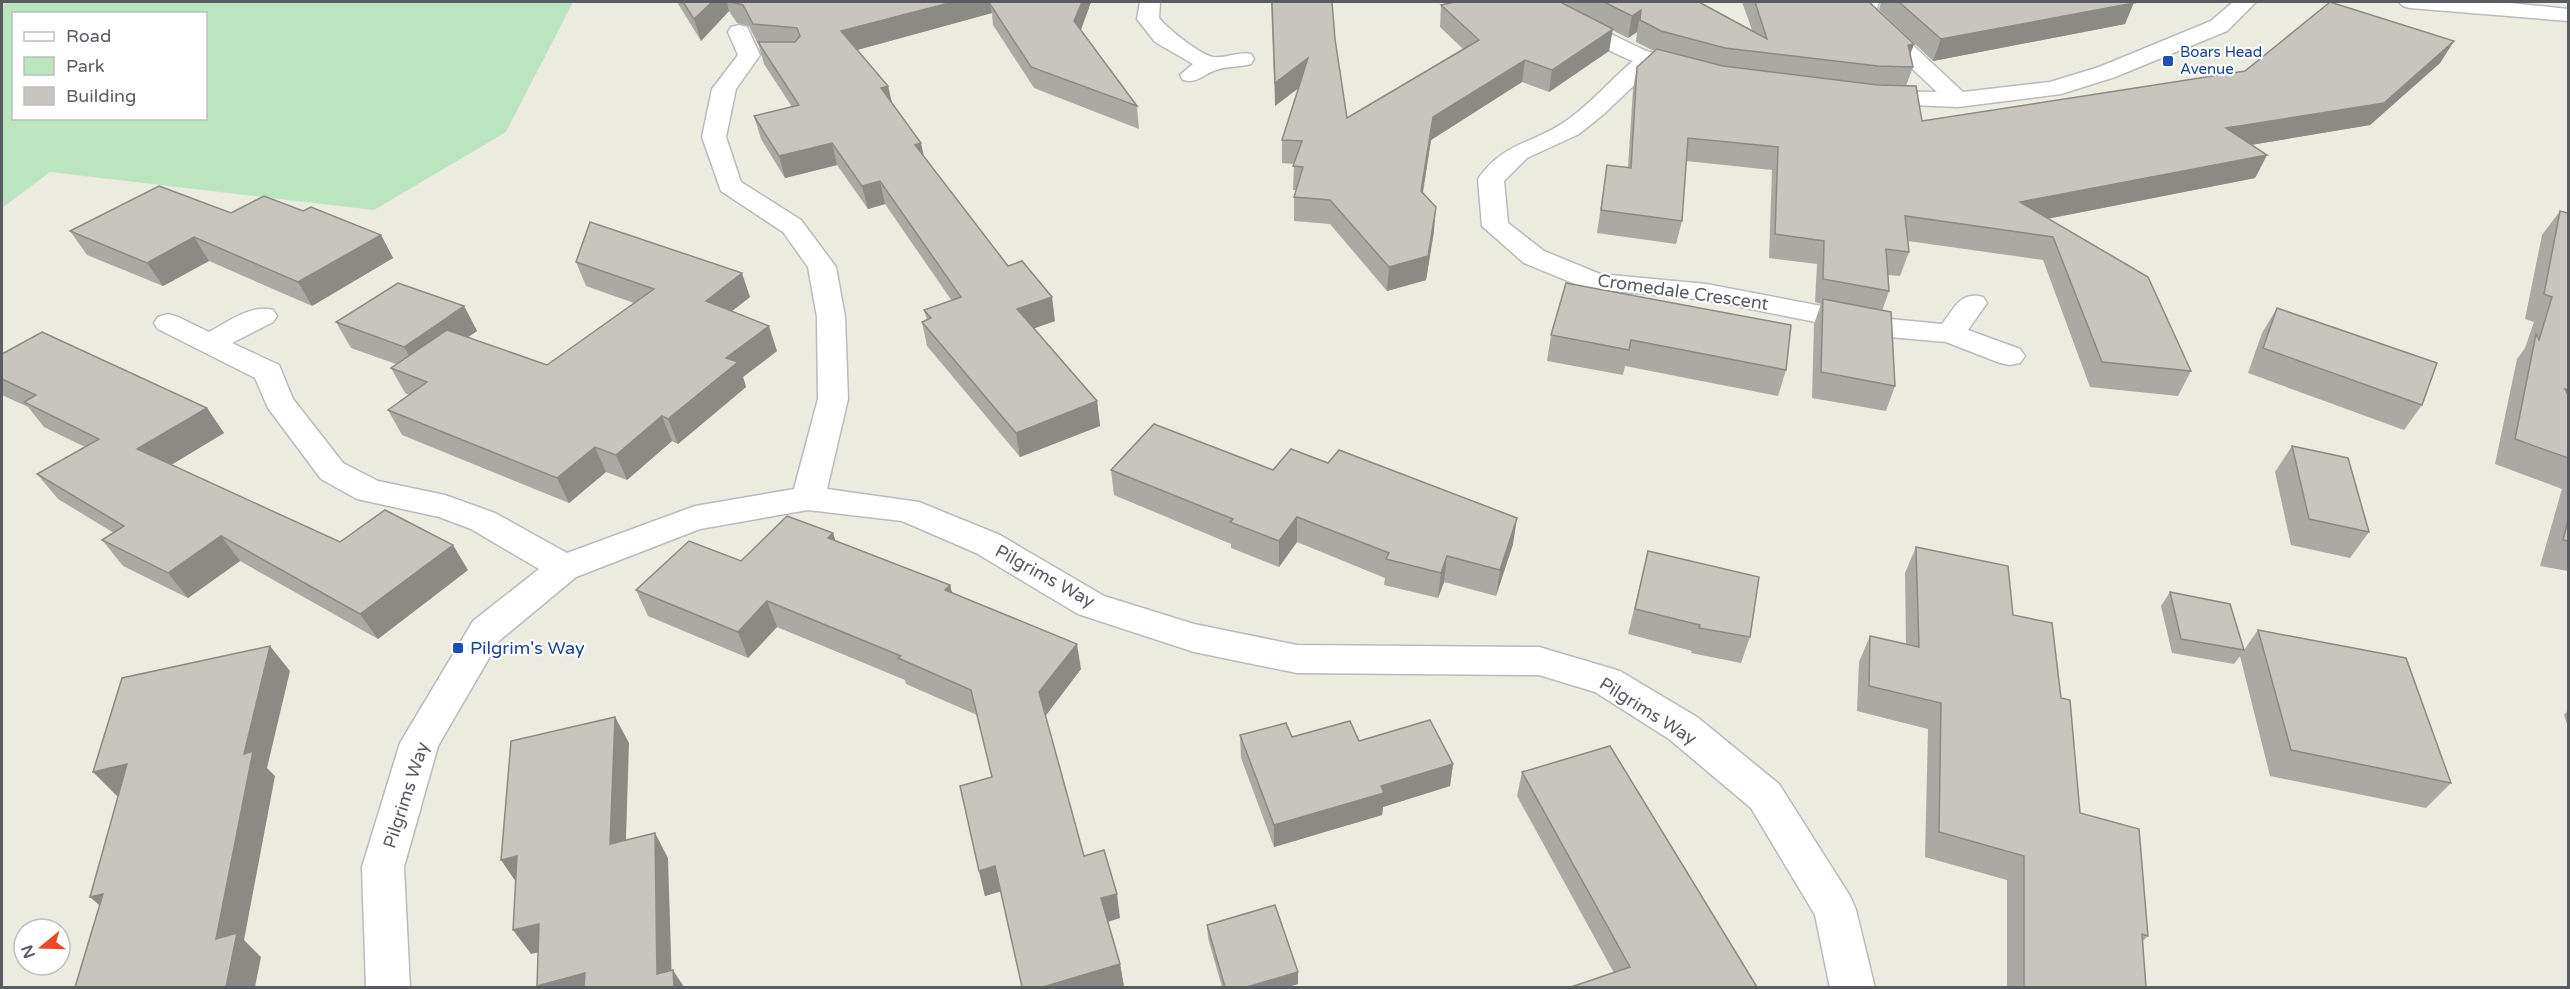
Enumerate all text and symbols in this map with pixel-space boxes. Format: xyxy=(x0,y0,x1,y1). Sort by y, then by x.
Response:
legend xyxy=(12,12,207,120)
text: Road xyxy=(66,25,111,47)
place label: Boars Head Avenue xyxy=(2180,43,2262,78)
marker: Boars Head Avenue xyxy=(2161,54,2175,68)
text: Park xyxy=(66,55,105,77)
text: Building xyxy=(66,85,136,107)
street label: Cromedale Crescent xyxy=(1596,269,1770,315)
street label: Pilgrims Way xyxy=(991,540,1099,613)
place label: Pilgrim's Way xyxy=(470,637,585,659)
marker: Pilgrim's Way xyxy=(451,641,465,655)
street label: Pilgrims Way xyxy=(1595,672,1701,750)
street label: Pilgrims Way xyxy=(378,739,434,851)
north arrow xyxy=(12,917,72,977)
text: N xyxy=(17,942,40,961)

